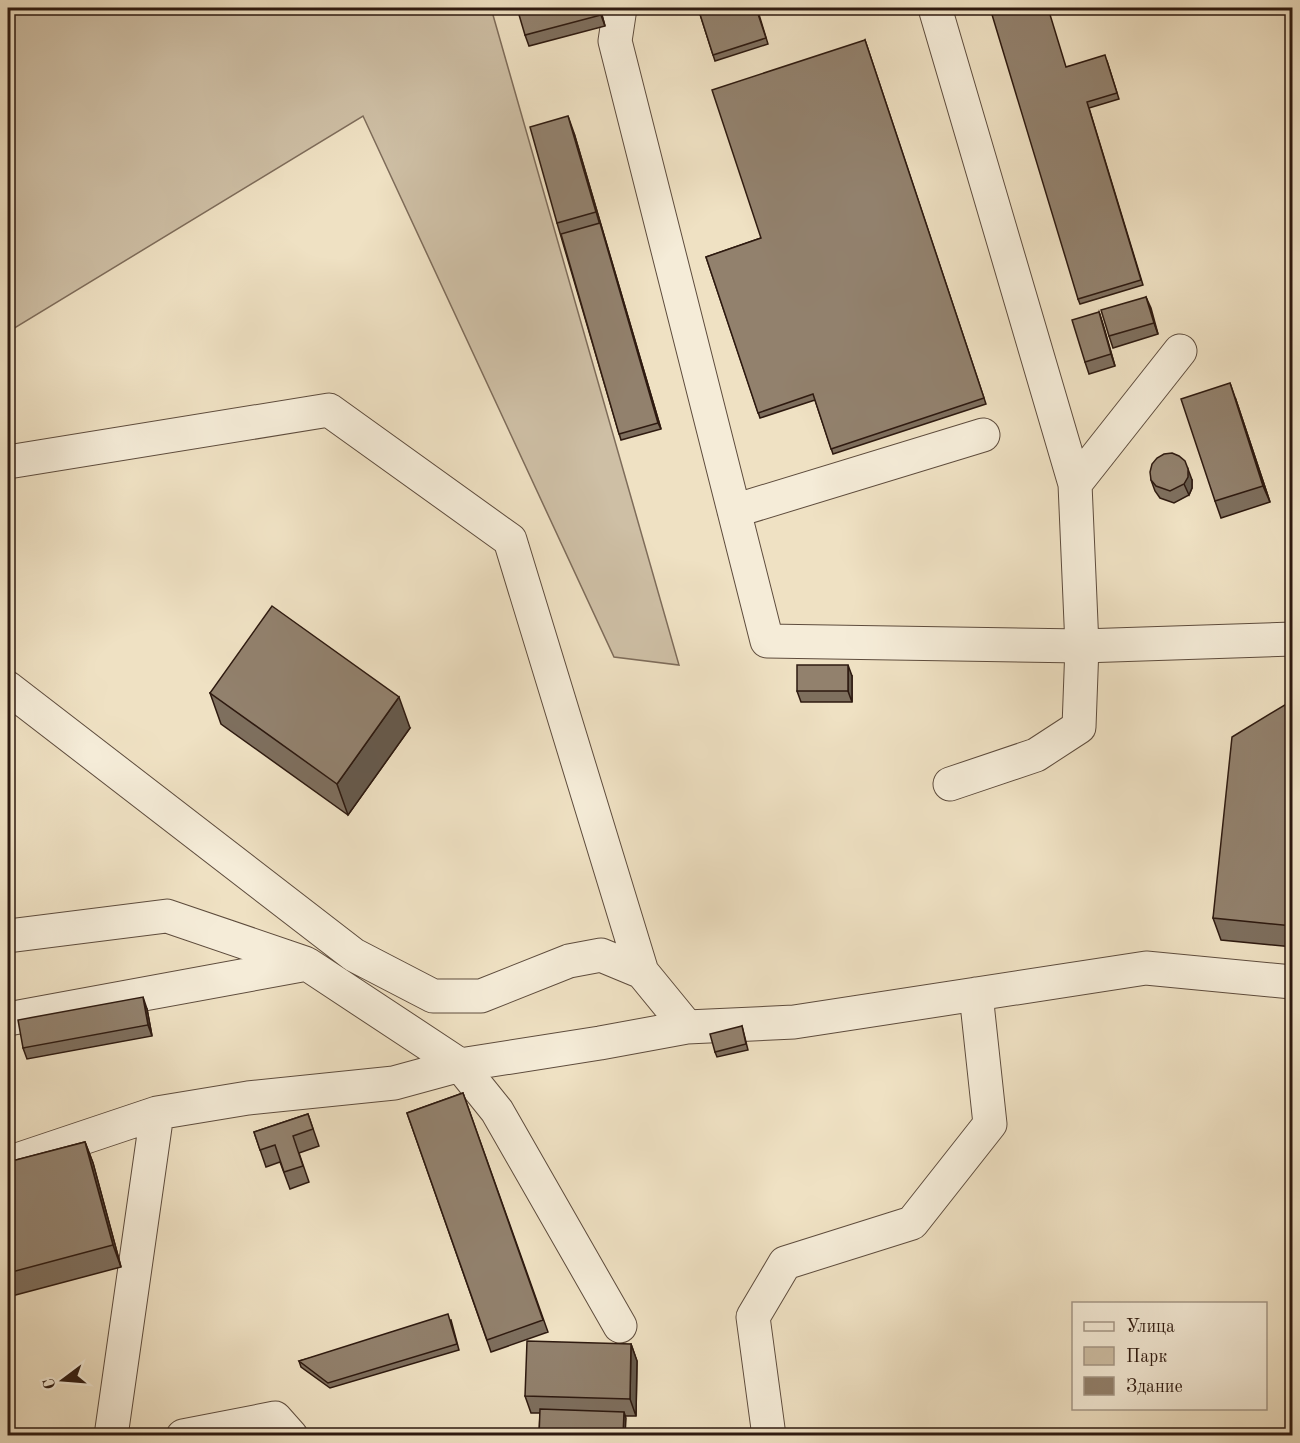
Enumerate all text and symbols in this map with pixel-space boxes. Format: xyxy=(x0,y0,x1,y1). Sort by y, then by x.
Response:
legend xyxy=(1072,1302,1267,1410)
text: Улица xyxy=(1126,1318,1175,1336)
text: Парк xyxy=(1126,1348,1167,1366)
north arrow xyxy=(33,1350,93,1410)
text: С xyxy=(41,1376,60,1391)
text: Здание xyxy=(1126,1378,1183,1396)

